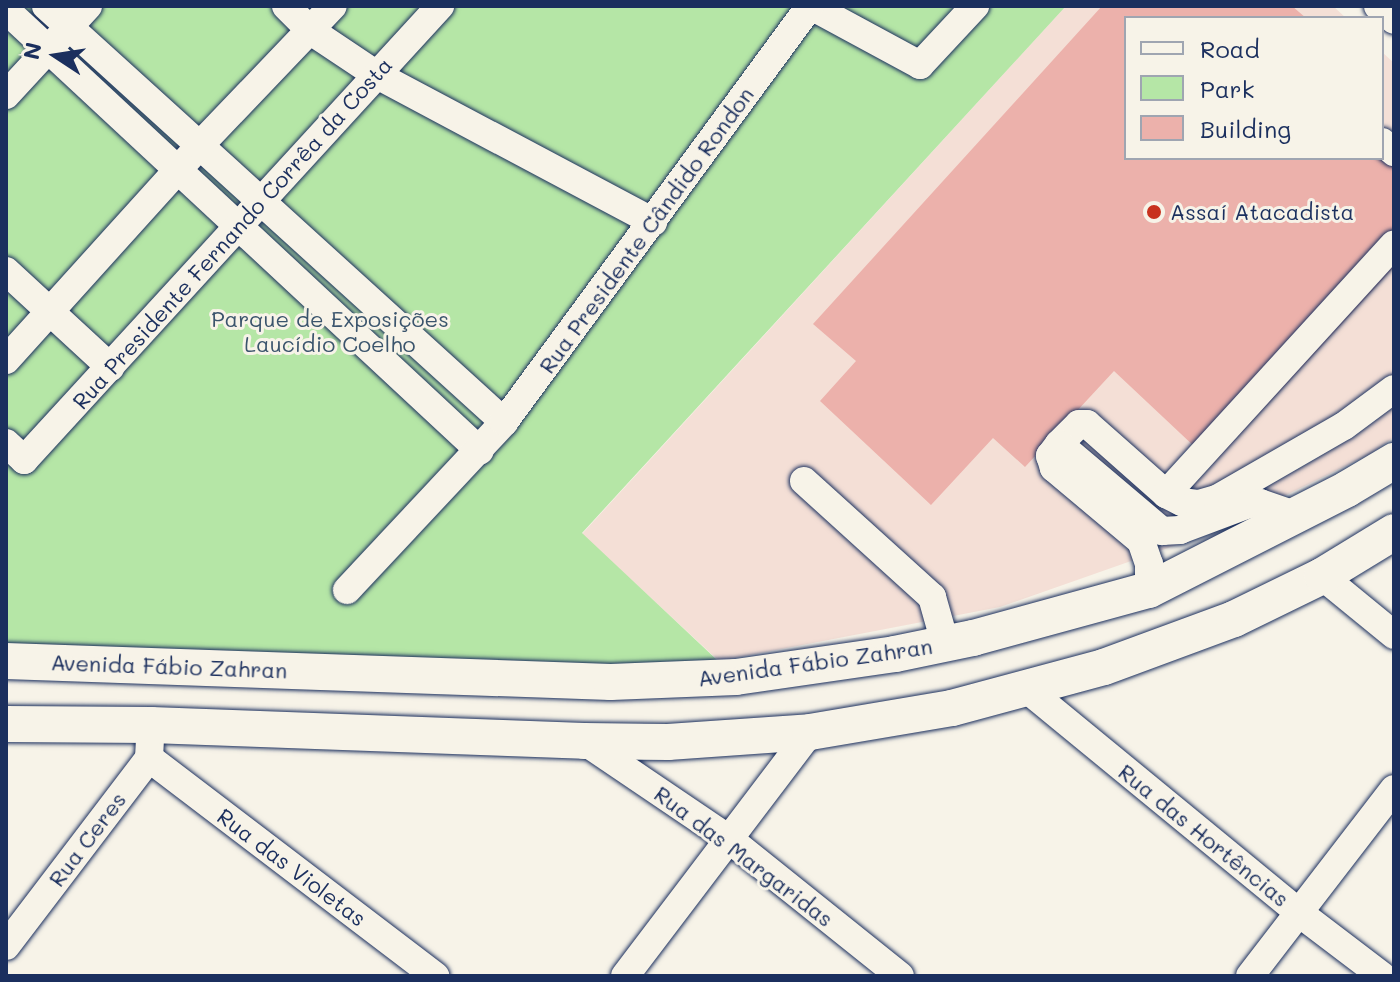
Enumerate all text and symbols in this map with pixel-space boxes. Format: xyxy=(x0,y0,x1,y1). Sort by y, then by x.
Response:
north arrow xyxy=(16,16,96,96)
legend xyxy=(1124,16,1384,160)
text: Road xyxy=(1200,33,1260,64)
text: N xyxy=(16,40,48,62)
street label: Rua Presidente Fernando Corrêa da Costa xyxy=(67,52,397,414)
text: Park xyxy=(1200,73,1254,104)
street label: Rua Presidente Cândido Rondon xyxy=(533,82,759,378)
text: Building xyxy=(1200,113,1291,144)
place label: Assaí Atacadista xyxy=(1170,199,1354,225)
marker: Assaí Atacadista xyxy=(1145,203,1163,221)
park label: Parque de Exposições Laucídio Coelho xyxy=(211,305,449,356)
street label: Avenida Fábio Zahran xyxy=(696,632,934,692)
street label: Avenida Fábio Zahran xyxy=(50,649,288,683)
street label: Rua das Hortências xyxy=(1113,758,1295,912)
street label: Rua das Margaridas xyxy=(649,780,839,932)
street label: Rua Ceres xyxy=(43,787,131,891)
street label: Rua das Violetas xyxy=(212,802,372,932)

